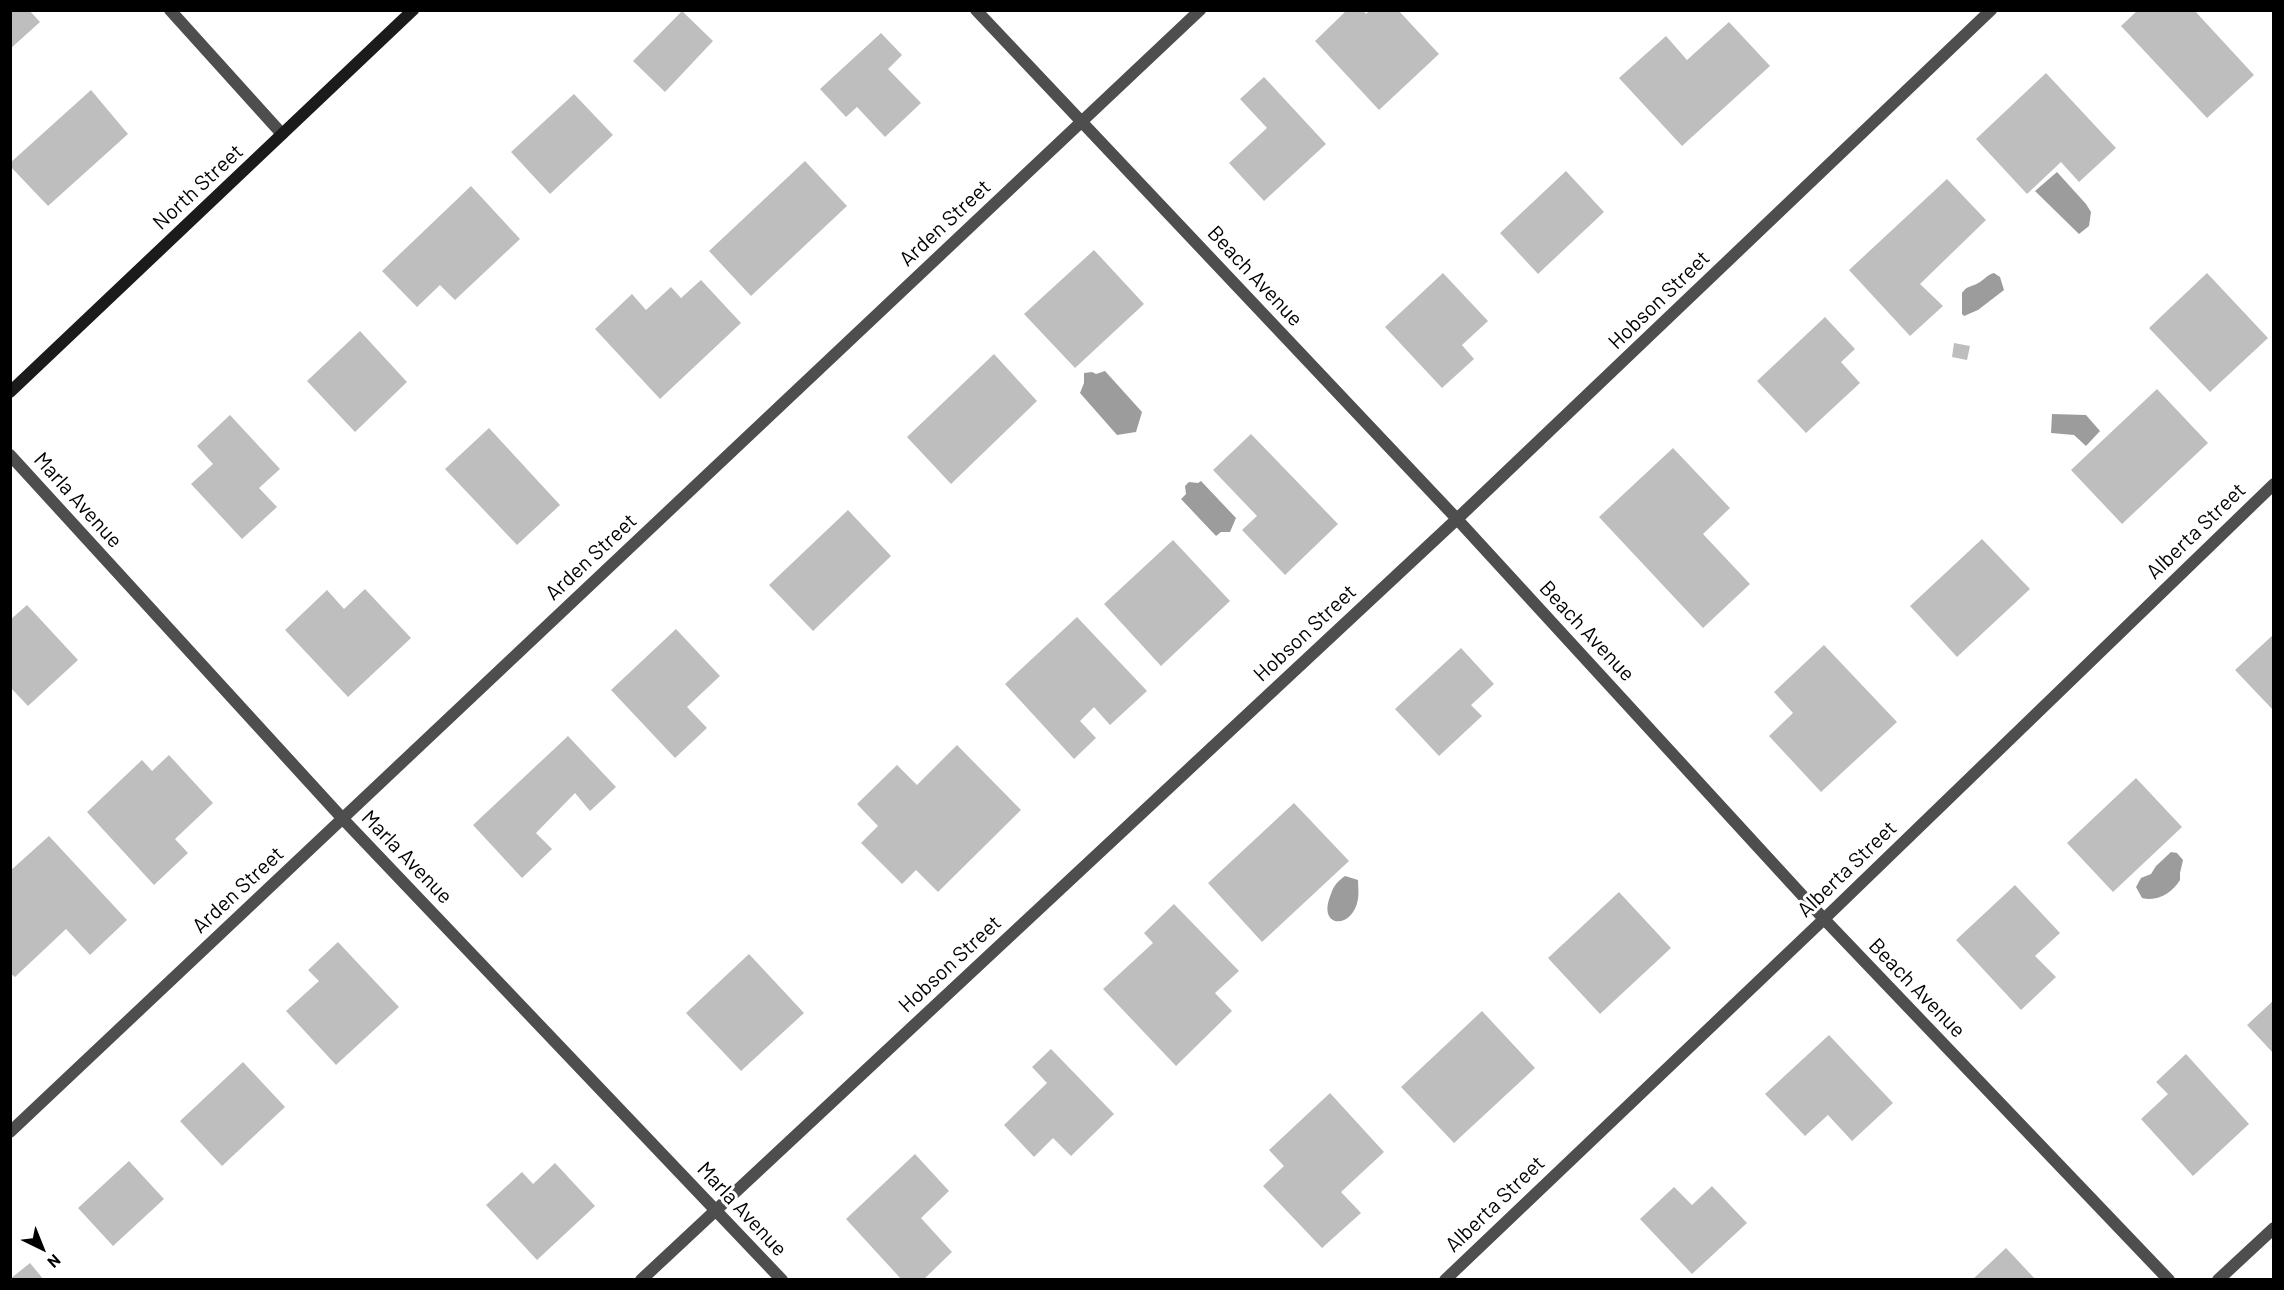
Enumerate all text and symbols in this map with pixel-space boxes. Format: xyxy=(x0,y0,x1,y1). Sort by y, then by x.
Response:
street label: North Street xyxy=(148,139,248,235)
street label: Arden Street xyxy=(894,174,996,272)
street label: Beach Avenue xyxy=(1202,221,1308,331)
street label: Hobson Street xyxy=(1603,245,1715,355)
street label: Marla Avenue xyxy=(29,447,127,553)
street label: Alberta Street xyxy=(2141,477,2251,585)
street label: Arden Street xyxy=(540,508,642,606)
street label: Beach Avenue xyxy=(1534,576,1640,686)
street label: Hobson Street xyxy=(1248,579,1362,687)
street label: Marla Avenue xyxy=(356,805,458,909)
street label: Alberta Street xyxy=(1792,815,1902,923)
street label: Arden Street xyxy=(187,841,289,939)
street label: Hobson Street xyxy=(893,910,1007,1018)
street label: Beach Avenue xyxy=(1863,933,1971,1043)
street label: Alberta Street xyxy=(1440,1150,1550,1258)
street label: Marla Avenue xyxy=(692,1157,792,1261)
north arrow xyxy=(12,1218,72,1278)
text: N xyxy=(44,1251,65,1272)

